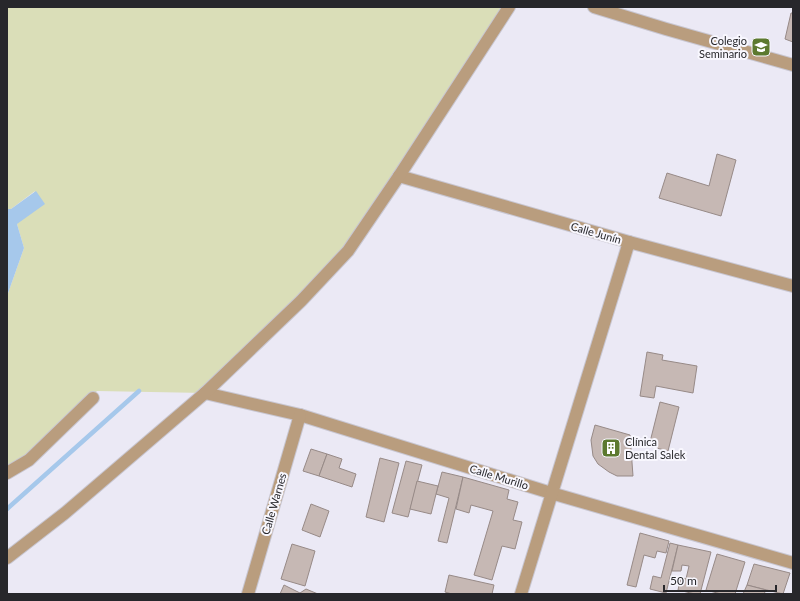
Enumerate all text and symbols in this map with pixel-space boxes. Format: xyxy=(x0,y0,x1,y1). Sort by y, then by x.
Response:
place label: Colegio Seminario xyxy=(699,34,747,60)
school or university icon: Colegio Seminario xyxy=(750,36,772,58)
street label: Calle Junín xyxy=(569,219,623,246)
place label: Clínica Dental Salek xyxy=(625,435,686,461)
building icon: Clínica Dental Salek xyxy=(600,437,622,459)
street label: Calle Murillo xyxy=(468,461,530,492)
street label: Calle Warnes xyxy=(259,471,289,536)
scale bar xyxy=(664,567,776,593)
text: 50 m xyxy=(670,573,697,588)

